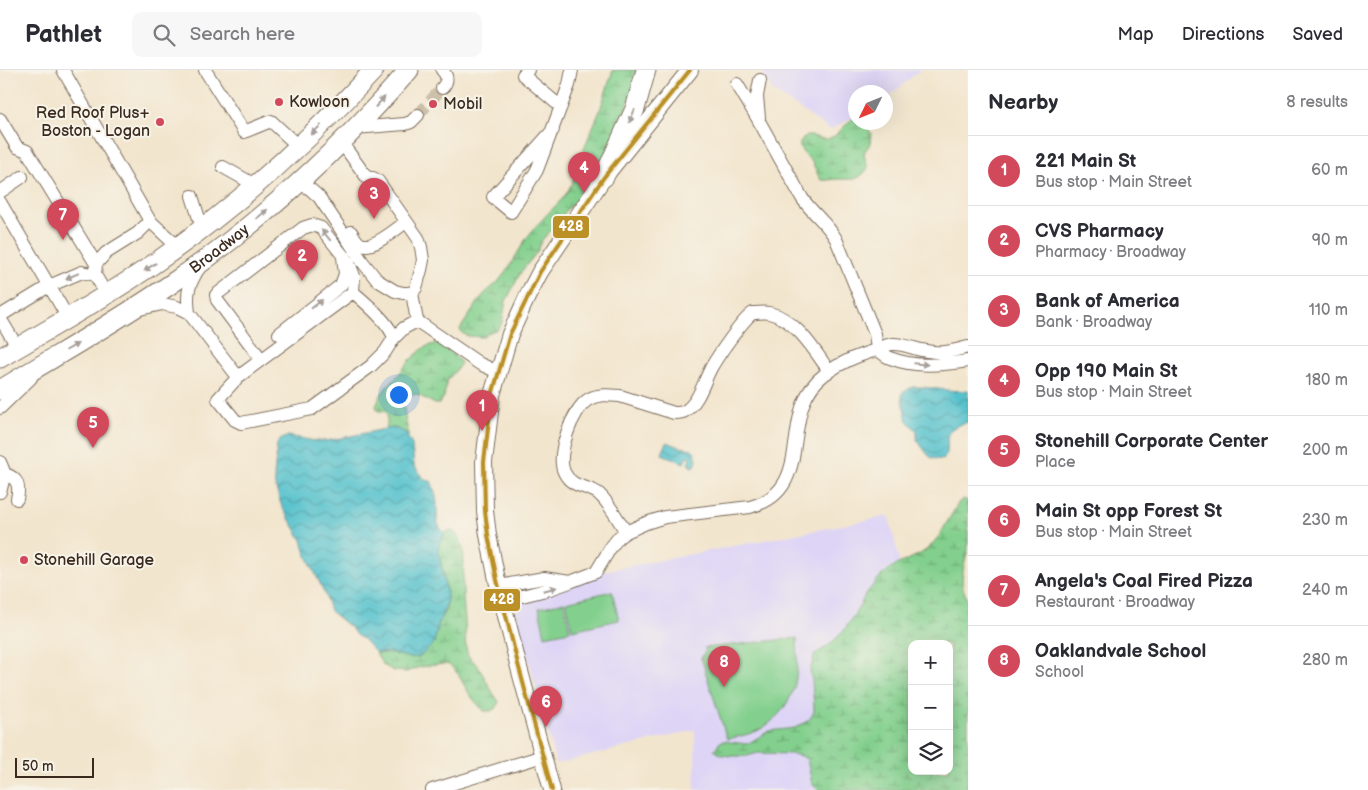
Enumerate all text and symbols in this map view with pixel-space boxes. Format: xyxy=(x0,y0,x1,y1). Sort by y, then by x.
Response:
search box xyxy=(132,12,482,57)
text: Pathlet xyxy=(25,20,102,49)
icon: search xyxy=(150,21,178,49)
text: Search here xyxy=(190,23,295,46)
text: Map xyxy=(1118,24,1154,45)
text: Directions xyxy=(1182,24,1264,45)
text: Saved xyxy=(1292,24,1343,45)
north arrow xyxy=(848,85,893,130)
text: Nearby xyxy=(988,90,1058,115)
place label: Kowloon xyxy=(289,93,350,112)
text: 8 results xyxy=(1286,93,1348,112)
place label: Mobil xyxy=(443,95,482,114)
marker: Kowloon xyxy=(273,96,285,108)
one-way arrow xyxy=(374,96,386,108)
marker: Mobil xyxy=(427,98,439,110)
place label: Red Roof Plus+ Boston - Logan xyxy=(36,104,150,141)
one-way arrow xyxy=(627,109,635,124)
marker: Red Roof Plus+ Boston - Logan xyxy=(154,116,166,128)
one-way arrow xyxy=(310,124,322,136)
text: 221 Main St xyxy=(1035,150,1136,173)
pin: 4 xyxy=(568,152,600,193)
text: 1 xyxy=(1001,161,1007,180)
text: 60 m xyxy=(1311,161,1348,180)
text: Bus stop · Main Street xyxy=(1035,173,1192,192)
pin: 3 xyxy=(358,178,390,219)
pin: 7 xyxy=(47,199,79,240)
one-way arrow xyxy=(256,208,269,219)
line badge: 428 xyxy=(552,215,590,239)
text: 428 xyxy=(558,218,584,235)
street label: Broadway xyxy=(186,219,254,278)
text: CVS Pharmacy xyxy=(1035,220,1164,243)
one-way arrow xyxy=(321,229,332,242)
text: 2 xyxy=(999,231,1009,250)
text: 90 m xyxy=(1312,231,1348,250)
pin: 2 xyxy=(286,240,318,281)
text: Pharmacy · Broadway xyxy=(1035,243,1186,262)
one-way arrow xyxy=(143,262,156,272)
one-way arrow xyxy=(65,273,79,281)
text: Bank of America xyxy=(1035,290,1180,313)
one-way arrow xyxy=(311,299,324,309)
text: 3 xyxy=(999,301,1009,320)
text: 110 m xyxy=(1309,301,1348,320)
text: Bank · Broadway xyxy=(1035,313,1152,332)
one-way arrow xyxy=(65,343,80,351)
one-way arrow xyxy=(913,360,929,368)
text: Opp 190 Main St xyxy=(1035,360,1178,383)
text: 4 xyxy=(999,371,1009,390)
text: 180 m xyxy=(1306,371,1348,390)
your location xyxy=(386,382,412,408)
text: Bus stop · Main Street xyxy=(1035,383,1192,402)
pin: 1 xyxy=(466,390,498,431)
pin: 5 xyxy=(77,407,109,448)
text: Stonehill Corporate Center xyxy=(1035,430,1268,453)
text: 5 xyxy=(999,441,1009,460)
text: 200 m xyxy=(1302,441,1348,460)
text: Place xyxy=(1035,453,1076,472)
text: Main St opp Forest St xyxy=(1035,500,1222,523)
text: 6 xyxy=(999,511,1009,530)
text: 230 m xyxy=(1302,511,1348,530)
text: Bus stop · Main Street xyxy=(1035,523,1192,542)
place label: Stonehill Garage xyxy=(34,551,155,570)
marker: Stonehill Garage xyxy=(18,554,30,566)
text: Angela's Coal Fired Pizza xyxy=(1035,570,1253,593)
text: 7 xyxy=(1000,581,1008,600)
text: 240 m xyxy=(1302,581,1348,600)
one-way arrow xyxy=(542,585,557,593)
line badge: 428 xyxy=(483,588,521,612)
text: 428 xyxy=(489,591,515,608)
text: Restaurant · Broadway xyxy=(1035,593,1195,612)
map controls xyxy=(908,640,953,775)
button: + xyxy=(908,640,953,685)
text: Oaklandvale School xyxy=(1035,640,1206,663)
pin: 8 xyxy=(708,646,740,687)
text: 8 xyxy=(999,651,1009,670)
text: 280 m xyxy=(1302,651,1348,670)
text: School xyxy=(1035,663,1084,682)
button: − xyxy=(908,685,953,730)
pin: 6 xyxy=(530,686,562,727)
button: layers xyxy=(908,730,953,775)
scale bar xyxy=(15,755,94,778)
text: 50 m xyxy=(22,758,54,775)

